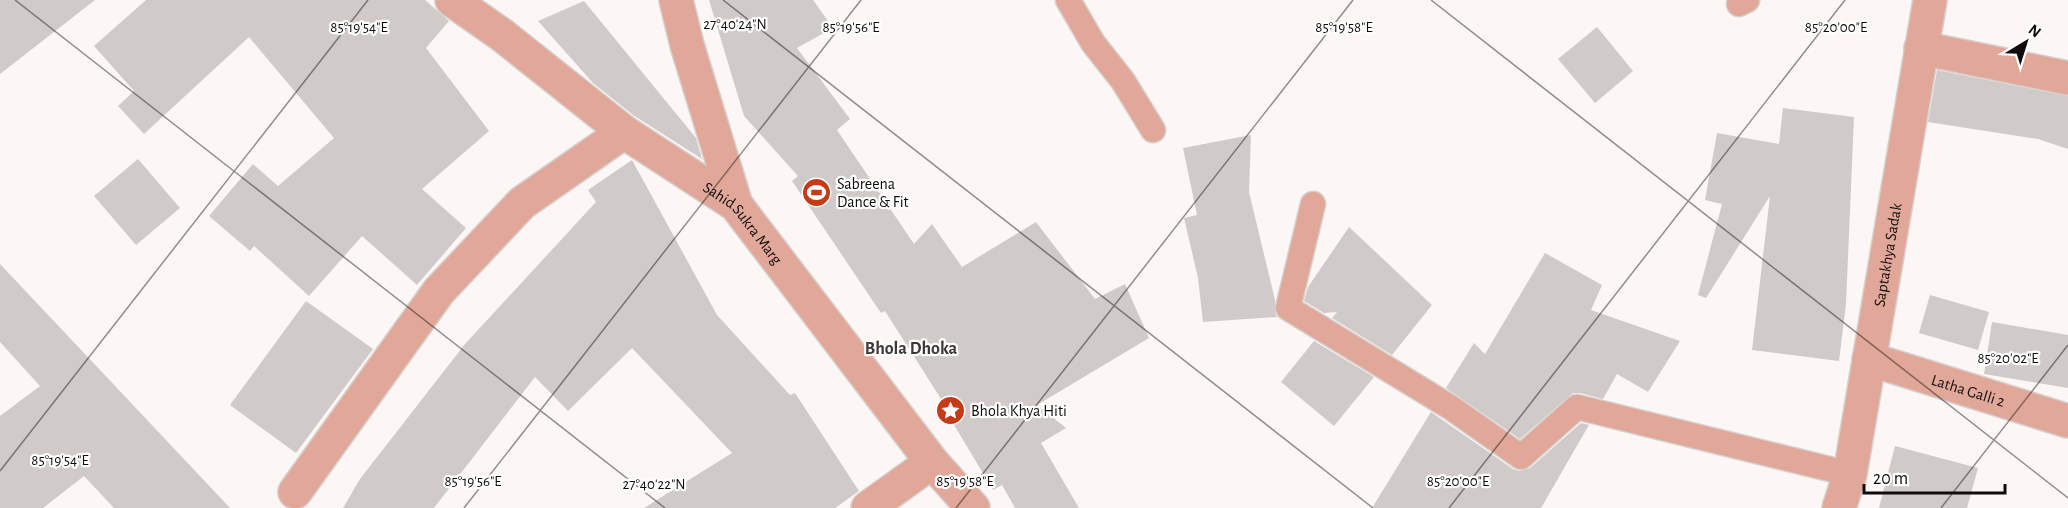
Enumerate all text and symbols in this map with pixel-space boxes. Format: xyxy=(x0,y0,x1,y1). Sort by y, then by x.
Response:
north arrow xyxy=(1996,12,2056,72)
text: 27°40'24"N xyxy=(703,17,767,32)
text: 85°19'54"E xyxy=(330,20,388,35)
text: 85°19'56"E xyxy=(822,20,880,35)
text: 85°19'58"E xyxy=(1315,20,1373,35)
text: 85°20'00"E xyxy=(1805,20,1867,35)
text: N xyxy=(2025,21,2044,41)
sports icon: Sabreena Dance & Fit xyxy=(800,176,832,208)
place label: Sabreena Dance & Fit xyxy=(837,176,909,210)
street label: Sahid Sukra Marg xyxy=(700,179,785,268)
street label: Saptakhya Sadak xyxy=(1871,201,1905,308)
district label: Bhola Dhoka xyxy=(865,340,958,358)
text: 85°20'02"E xyxy=(1977,351,2039,366)
street label: Latha Galli 2 xyxy=(1929,372,2007,410)
place icon: Bhola Khya Hiti xyxy=(934,394,966,426)
place label: Bhola Khya Hiti xyxy=(971,403,1067,420)
text: 85°19'54"E xyxy=(31,453,89,468)
scale bar xyxy=(1864,457,2005,495)
text: 20 m xyxy=(1873,470,1908,488)
text: 85°19'56"E xyxy=(444,474,502,489)
text: 85°19'58"E xyxy=(936,474,994,489)
text: 85°20'00"E xyxy=(1427,474,1489,489)
text: 27°40'22"N xyxy=(622,477,686,492)

